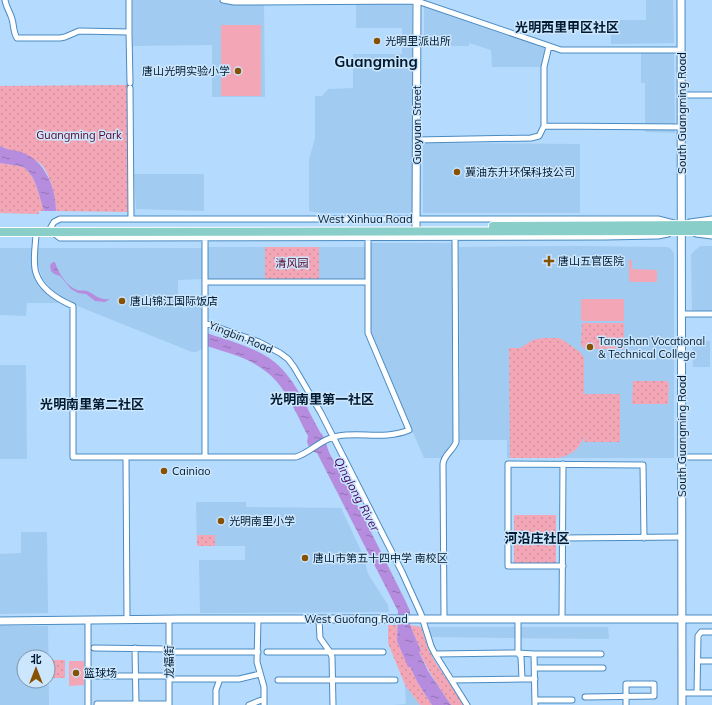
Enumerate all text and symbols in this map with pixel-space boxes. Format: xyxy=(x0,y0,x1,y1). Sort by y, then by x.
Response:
district label: 光明西里甲区社区 xyxy=(515,19,619,35)
place label: 光明里派出所 xyxy=(385,34,451,48)
marker: 光明里派出所 xyxy=(372,36,382,46)
district label: Guangming xyxy=(334,52,418,71)
street label: South Guangming Road xyxy=(675,52,689,174)
place label: 唐山光明实验小学 xyxy=(142,64,230,78)
marker: 唐山光明实验小学 xyxy=(233,66,243,76)
street label: Guoyuan Street xyxy=(410,85,424,165)
park label: Guangming Park xyxy=(36,128,122,142)
place label: 冀油东升环保科技公司 xyxy=(465,165,575,179)
marker: 冀油东升环保科技公司 xyxy=(452,167,462,177)
street label: West Xinhua Road xyxy=(317,212,413,226)
place label: 唐山五官医院 xyxy=(558,254,624,268)
marker: 唐山五官医院 xyxy=(543,255,555,267)
park label: 清风园 xyxy=(276,256,309,270)
place label: 唐山锦江国际饭店 xyxy=(130,294,218,308)
marker: 唐山锦江国际饭店 xyxy=(117,296,127,306)
street label: Yingbin Road xyxy=(206,317,275,356)
place label: Tangshan Vocational & Technical College xyxy=(598,334,705,361)
marker: Tangshan Vocational & Technical College xyxy=(585,342,595,352)
street label: South Guangming Road xyxy=(675,375,689,497)
district label: 光明南里第一社区 xyxy=(270,391,374,407)
district label: 光明南里第二社区 xyxy=(40,396,144,412)
water label: Qinglong River xyxy=(331,454,383,534)
place label: Cainiao xyxy=(172,464,211,478)
marker: Cainiao xyxy=(159,466,169,476)
place label: 光明南里小学 xyxy=(229,514,295,528)
marker: 光明南里小学 xyxy=(216,516,226,526)
district label: 河沿庄社区 xyxy=(504,530,570,546)
place label: 唐山市第五十四中学 南校区 xyxy=(313,551,448,565)
marker: 唐山市第五十四中学 南校区 xyxy=(300,553,310,563)
street label: West Guofang Road xyxy=(304,612,408,626)
street label: 龙福街 xyxy=(162,646,176,679)
north arrow xyxy=(16,649,56,689)
text: 北 xyxy=(31,652,42,666)
place label: 篮球场 xyxy=(84,666,117,680)
marker: 篮球场 xyxy=(71,668,81,678)

